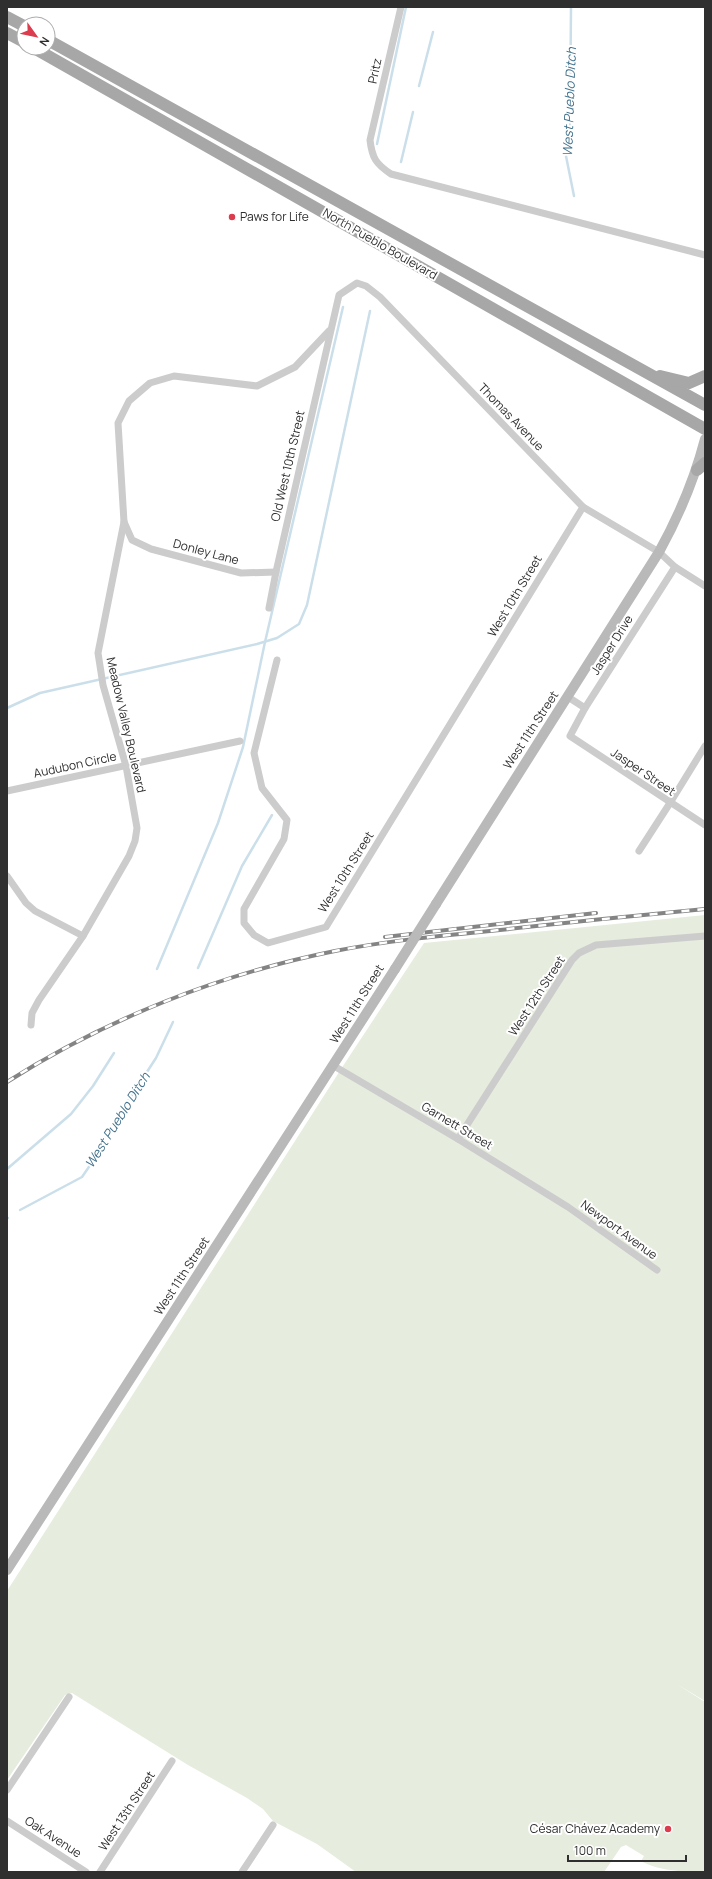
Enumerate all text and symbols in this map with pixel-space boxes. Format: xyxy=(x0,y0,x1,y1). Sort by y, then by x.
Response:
north arrow xyxy=(16,16,56,56)
text: N xyxy=(36,34,53,49)
water label: West Pueblo Ditch xyxy=(558,46,580,157)
street label: Pritz xyxy=(364,57,385,85)
street label: North Pueblo Boulevard xyxy=(320,204,441,283)
place label: Paws for Life xyxy=(240,208,309,225)
marker: Paws for Life xyxy=(227,212,237,222)
street label: Thomas Avenue xyxy=(475,379,548,454)
street label: Old West 10th Street xyxy=(266,408,309,523)
street label: Donley Lane xyxy=(171,535,241,568)
street label: West 10th Street xyxy=(483,552,546,640)
street label: Jasper Drive xyxy=(586,612,637,678)
street label: Meadow Valley Boulevard xyxy=(103,655,150,794)
street label: West 11th Street xyxy=(499,687,562,772)
street label: Jasper Street xyxy=(608,744,679,800)
street label: Audubon Circle xyxy=(32,747,118,782)
street label: West 10th Street xyxy=(314,828,377,916)
street label: West 12th Street xyxy=(504,952,569,1039)
street label: West 11th Street xyxy=(326,961,388,1046)
water label: West Pueblo Ditch xyxy=(80,1068,154,1171)
street label: Garnett Street xyxy=(419,1098,496,1154)
street label: Newport Avenue xyxy=(577,1196,661,1263)
street label: West 11th Street xyxy=(150,1233,213,1318)
street label: West 13th Street xyxy=(94,1767,159,1854)
street label: Oak Avenue xyxy=(21,1812,85,1861)
place label: César Chávez Academy xyxy=(530,1820,661,1837)
marker: César Chávez Academy xyxy=(663,1824,673,1834)
scale bar xyxy=(568,1837,686,1863)
text: 100 m xyxy=(574,1842,606,1859)

